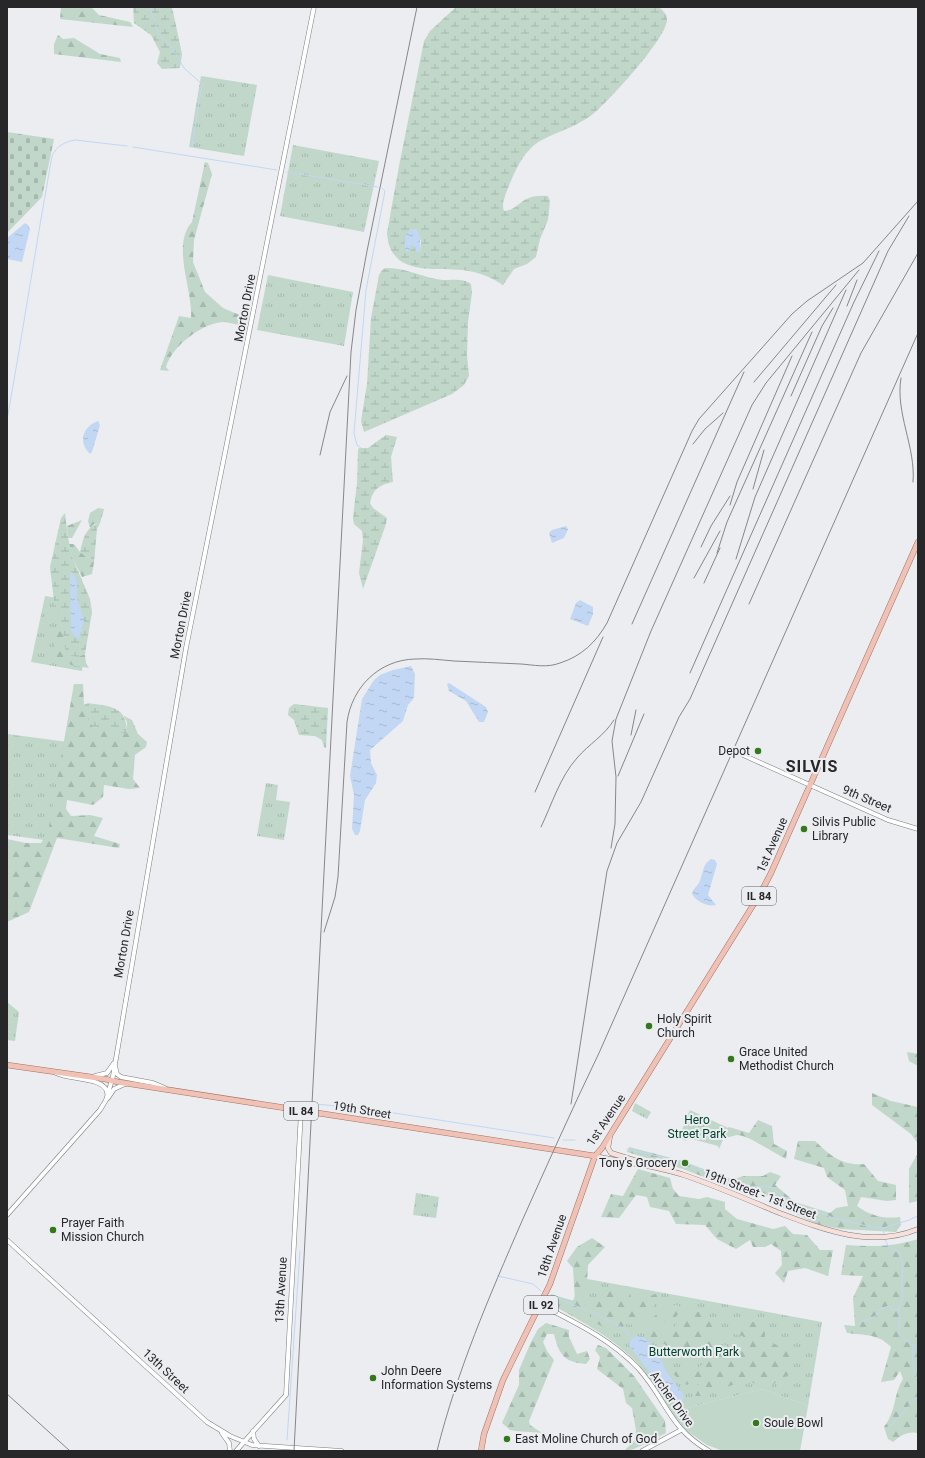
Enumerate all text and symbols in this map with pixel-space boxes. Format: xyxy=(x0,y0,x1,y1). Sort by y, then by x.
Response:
street label: Morton Drive xyxy=(232,273,258,343)
street label: Morton Drive xyxy=(168,590,194,660)
place label: Depot xyxy=(718,744,750,758)
marker: Depot xyxy=(753,746,763,756)
district label: SILVIS xyxy=(786,757,838,776)
street label: 9th Street xyxy=(840,782,894,816)
street label: 1st Avenue xyxy=(754,815,790,875)
place label: Silvis Public Library xyxy=(812,815,876,843)
marker: Silvis Public Library xyxy=(799,824,809,834)
road number: IL 84 xyxy=(742,887,776,905)
street label: Morton Drive xyxy=(111,909,137,979)
place label: Holy Spirit Church xyxy=(657,1012,712,1040)
marker: Holy Spirit Church xyxy=(644,1021,654,1031)
place label: Grace United Methodist Church xyxy=(739,1045,834,1073)
marker: Grace United Methodist Church xyxy=(726,1054,736,1064)
street label: 1st Avenue xyxy=(584,1092,628,1148)
street label: 19th Street xyxy=(332,1098,392,1122)
road number: IL 84 xyxy=(284,1102,318,1120)
park label: Hero Street Park xyxy=(668,1113,727,1141)
place label: Tony's Grocery xyxy=(599,1156,677,1170)
marker: Tony's Grocery xyxy=(680,1158,690,1168)
street label: 19th Street - 1st Street xyxy=(702,1166,818,1222)
street label: 18th Avenue xyxy=(535,1212,569,1280)
place label: Prayer Faith Mission Church xyxy=(61,1216,144,1244)
marker: Prayer Faith Mission Church xyxy=(48,1225,58,1235)
street label: 13th Avenue xyxy=(272,1257,290,1323)
road number: IL 92 xyxy=(524,1296,558,1314)
park label: Butterworth Park xyxy=(649,1345,740,1359)
street label: 13th Street xyxy=(140,1346,192,1396)
place label: John Deere Information Systems xyxy=(381,1364,492,1392)
street label: Archer Drive xyxy=(647,1369,697,1429)
marker: John Deere Information Systems xyxy=(368,1373,378,1383)
place label: Soule Bowl xyxy=(764,1416,823,1430)
marker: Soule Bowl xyxy=(751,1418,761,1428)
place label: East Moline Church of God xyxy=(515,1432,657,1446)
marker: East Moline Church of God xyxy=(502,1434,512,1444)

